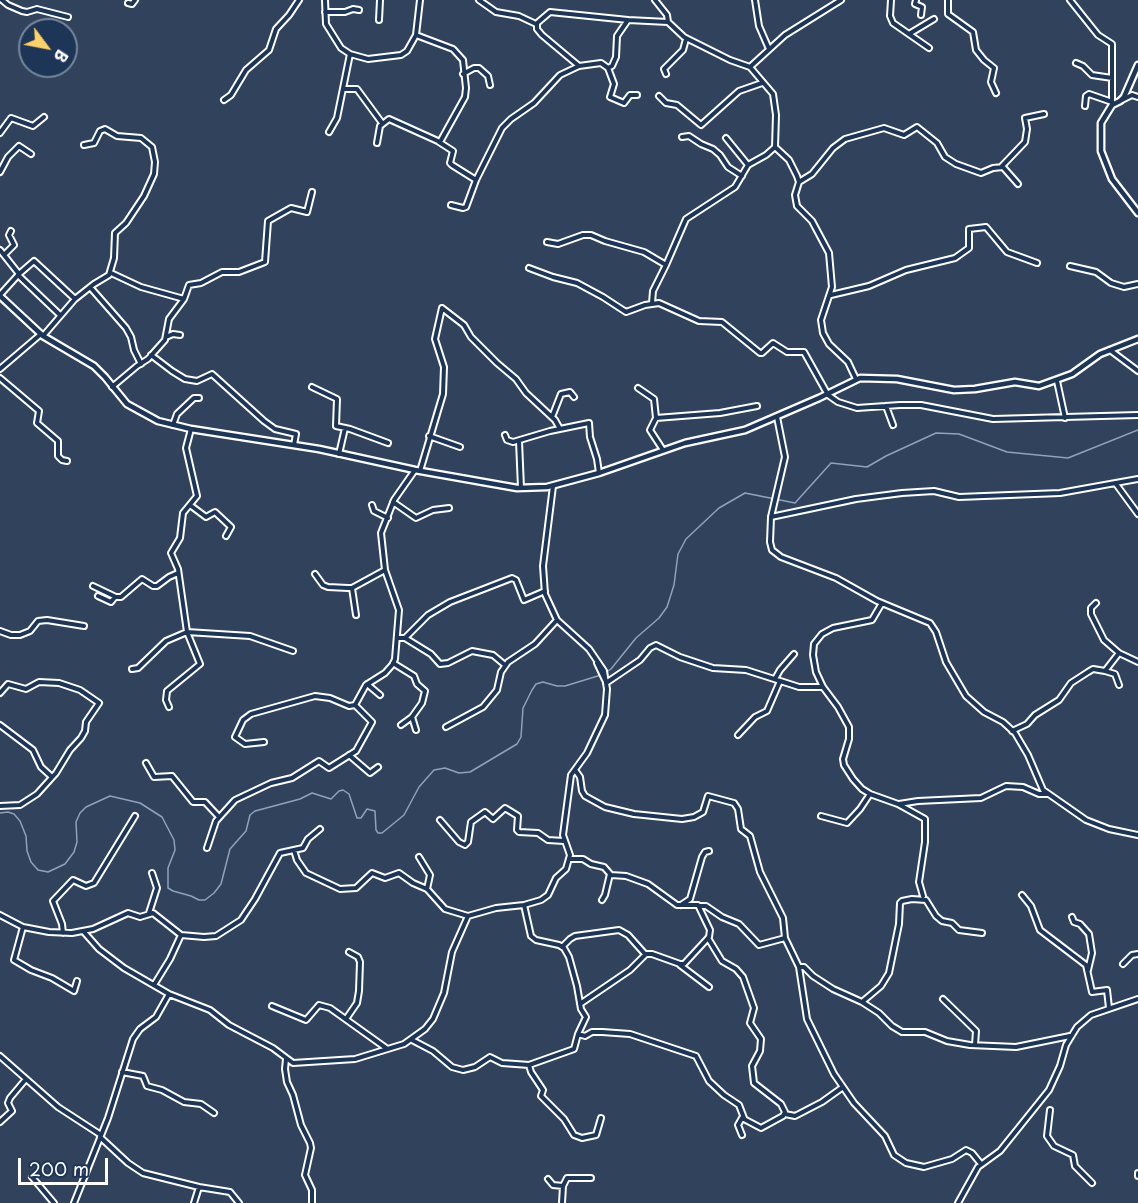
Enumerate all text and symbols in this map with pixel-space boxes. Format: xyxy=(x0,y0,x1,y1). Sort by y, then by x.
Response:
north arrow xyxy=(18,18,78,78)
text: B xyxy=(48,45,75,67)
scale bar xyxy=(21,1146,111,1184)
text: 200 m xyxy=(29,1155,89,1182)

